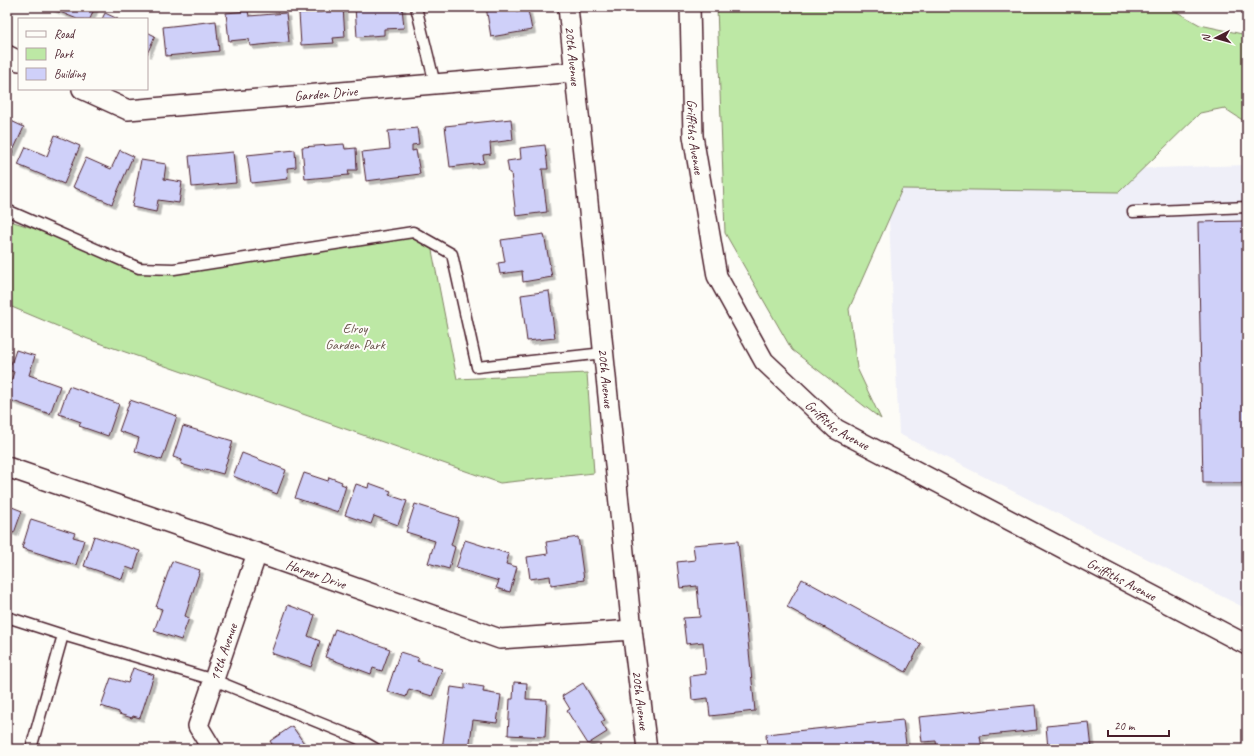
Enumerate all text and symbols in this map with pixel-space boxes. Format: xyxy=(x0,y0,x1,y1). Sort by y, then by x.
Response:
legend xyxy=(18,18,148,90)
north arrow xyxy=(1196,18,1236,58)
street label: 20th Avenue xyxy=(562,25,585,88)
text: Road xyxy=(54,26,76,42)
text: N xyxy=(1199,33,1213,43)
text: Park xyxy=(54,46,75,62)
text: Building xyxy=(54,66,86,82)
street label: Garden Drive xyxy=(294,82,359,104)
street label: Griffiths Avenue xyxy=(684,99,708,177)
park label: Elroy Garden Park xyxy=(325,320,386,353)
street label: 20th Avenue xyxy=(595,348,618,410)
street label: Griffiths Avenue xyxy=(802,396,873,454)
street label: Griffiths Avenue xyxy=(1084,554,1160,605)
street label: Harper Drive xyxy=(284,555,350,593)
street label: 19th Avenue xyxy=(206,620,241,683)
street label: 20th Avenue xyxy=(629,670,653,732)
scale bar xyxy=(1108,712,1169,738)
text: 20 m xyxy=(1114,718,1136,734)

